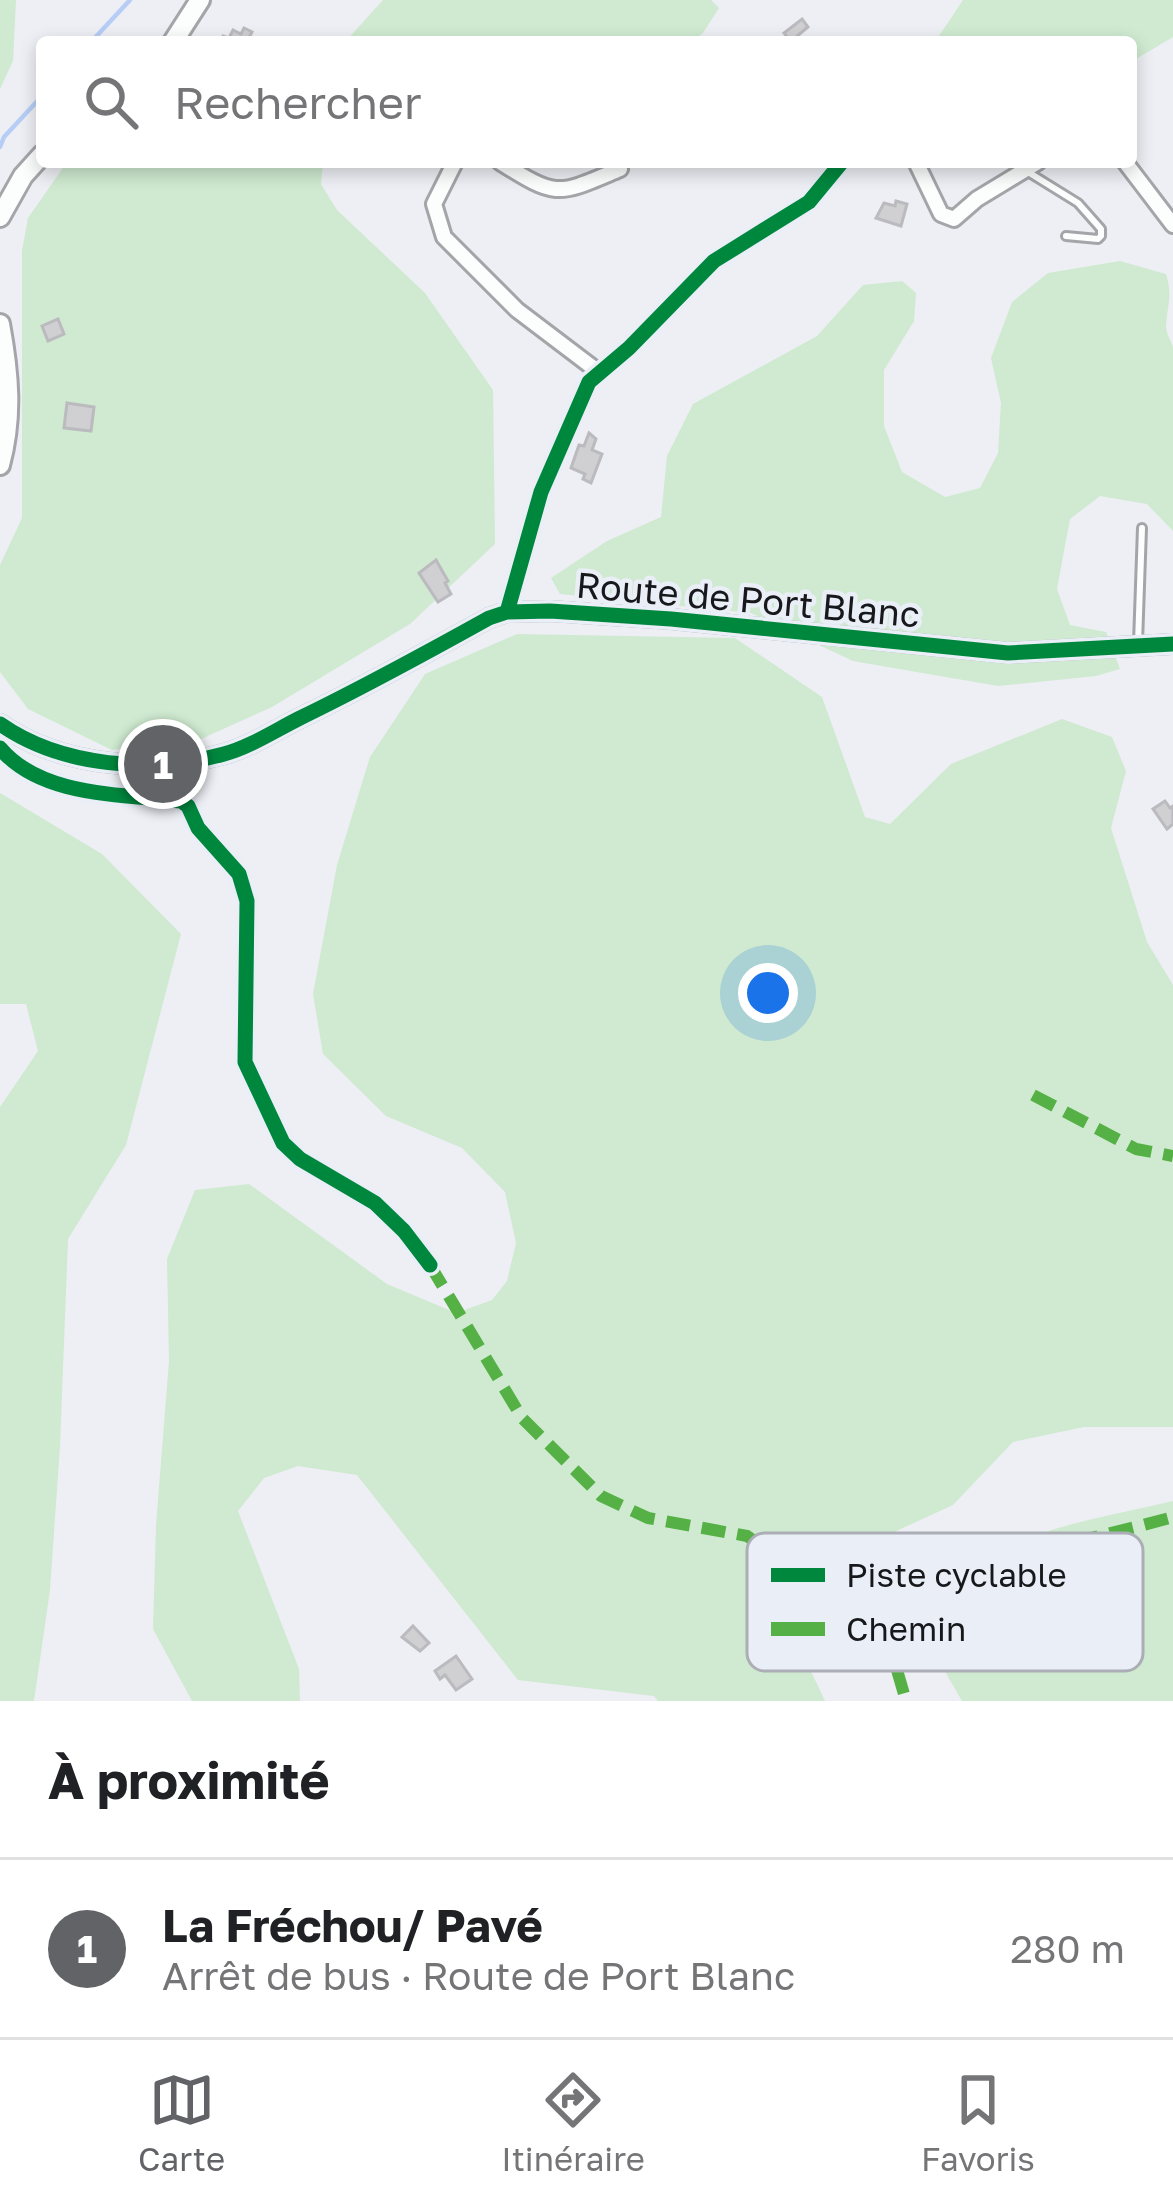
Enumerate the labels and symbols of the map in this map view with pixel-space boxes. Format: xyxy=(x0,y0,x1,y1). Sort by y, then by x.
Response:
street label: Route de Port Blanc xyxy=(575,563,921,635)
pin: 1 xyxy=(124,719,202,809)
your location xyxy=(738,963,798,1023)
legend xyxy=(747,1533,1143,1671)
text: Piste cyclable xyxy=(846,1555,1067,1594)
text: Chemin xyxy=(846,1609,966,1648)

